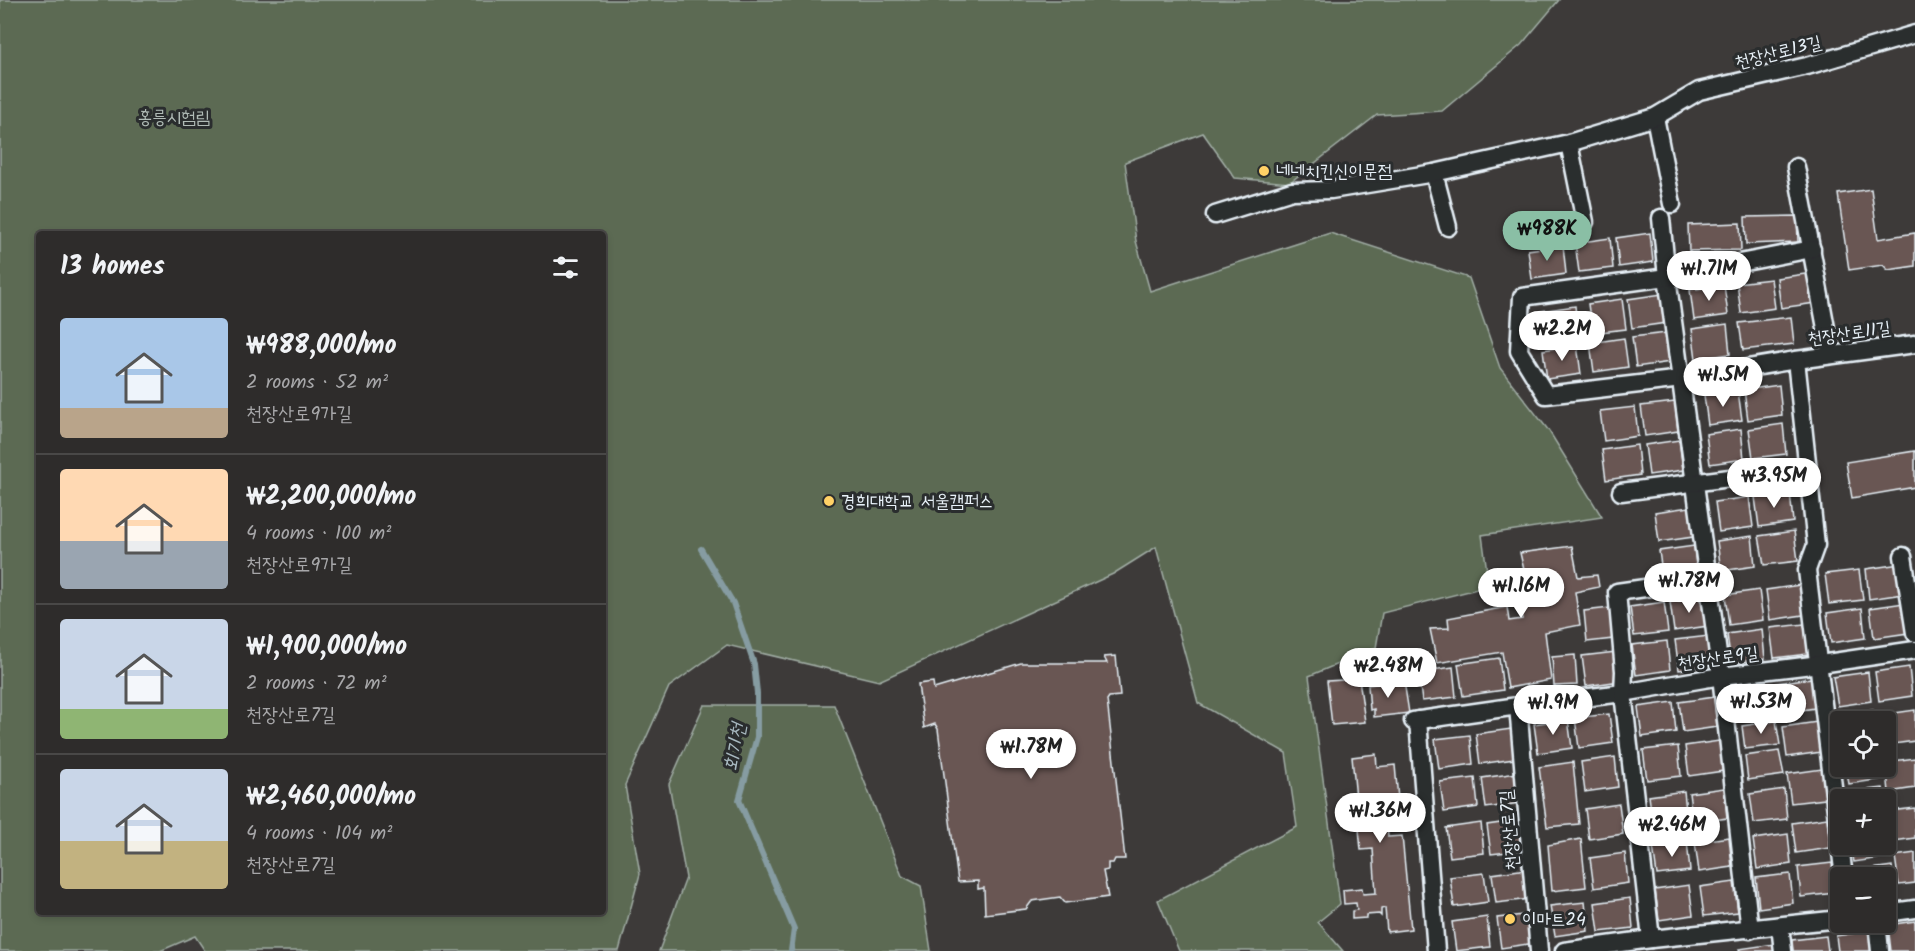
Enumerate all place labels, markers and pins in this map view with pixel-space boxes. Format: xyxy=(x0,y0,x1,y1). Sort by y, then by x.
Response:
place label: 네네치킨신이문점 xyxy=(1276,158,1392,187)
marker: 네네치킨신이문점 xyxy=(1257,164,1271,178)
pin: ₩988K xyxy=(1505,211,1589,262)
pin: ₩1.71M xyxy=(1660,251,1758,302)
pin: ₩2.2M xyxy=(1520,311,1604,362)
pin: ₩1.5M xyxy=(1681,357,1765,408)
pin: ₩3.95M xyxy=(1725,458,1823,509)
place label: 경희대학교 서울캠퍼스 xyxy=(841,488,993,517)
marker: 경희대학교 서울캠퍼스 xyxy=(822,494,836,508)
pin: ₩1.78M xyxy=(1640,563,1738,614)
pin: ₩1.16M xyxy=(1472,568,1570,619)
pin: ₩2.48M xyxy=(1339,648,1437,699)
pin: ₩1.53M xyxy=(1712,684,1810,735)
pin: ₩1.9M xyxy=(1511,685,1595,736)
pin: ₩1.78M xyxy=(982,729,1080,780)
pin: ₩1.36M xyxy=(1331,793,1429,844)
pin: ₩2.46M xyxy=(1623,807,1721,858)
place label: 이마트24 xyxy=(1522,906,1586,935)
marker: 이마트24 xyxy=(1503,912,1517,926)

